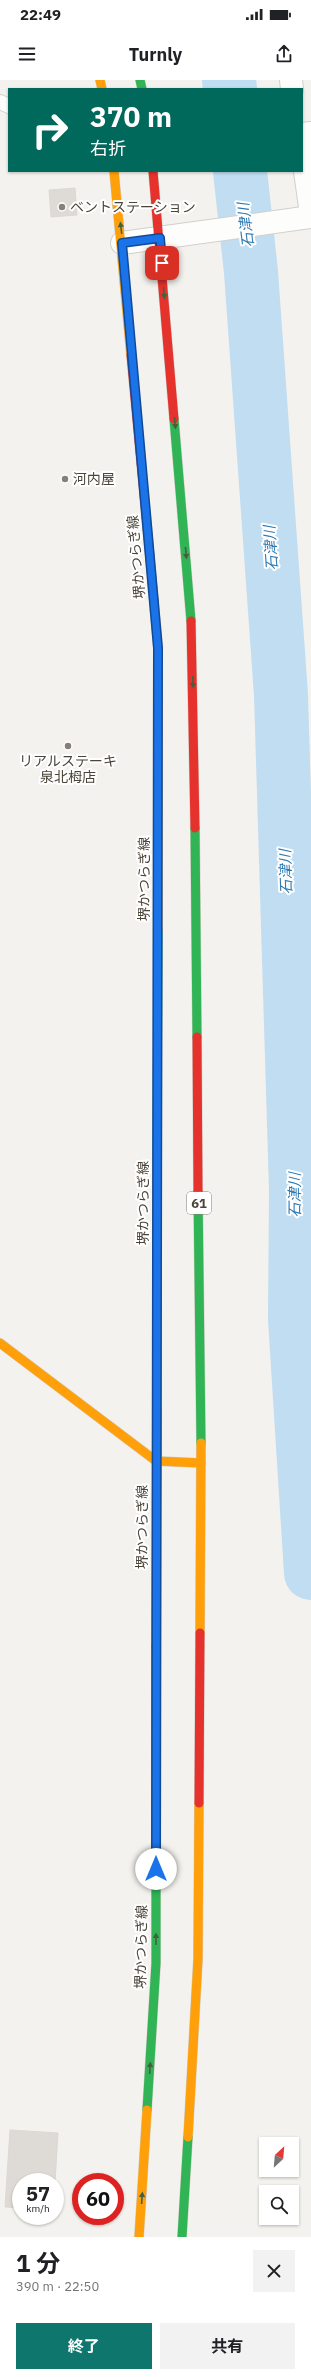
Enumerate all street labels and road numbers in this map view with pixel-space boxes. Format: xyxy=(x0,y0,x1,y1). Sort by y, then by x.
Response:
street label: 堺かつらぎ線 xyxy=(123,514,149,600)
street label: 堺かつらぎ線 xyxy=(135,837,153,921)
street label: 堺かつらぎ線 xyxy=(134,1161,152,1245)
road number: 61 xyxy=(187,1192,211,1214)
street label: 堺かつらぎ線 xyxy=(133,1485,151,1569)
street label: 堺かつらぎ線 xyxy=(131,1905,151,1989)

